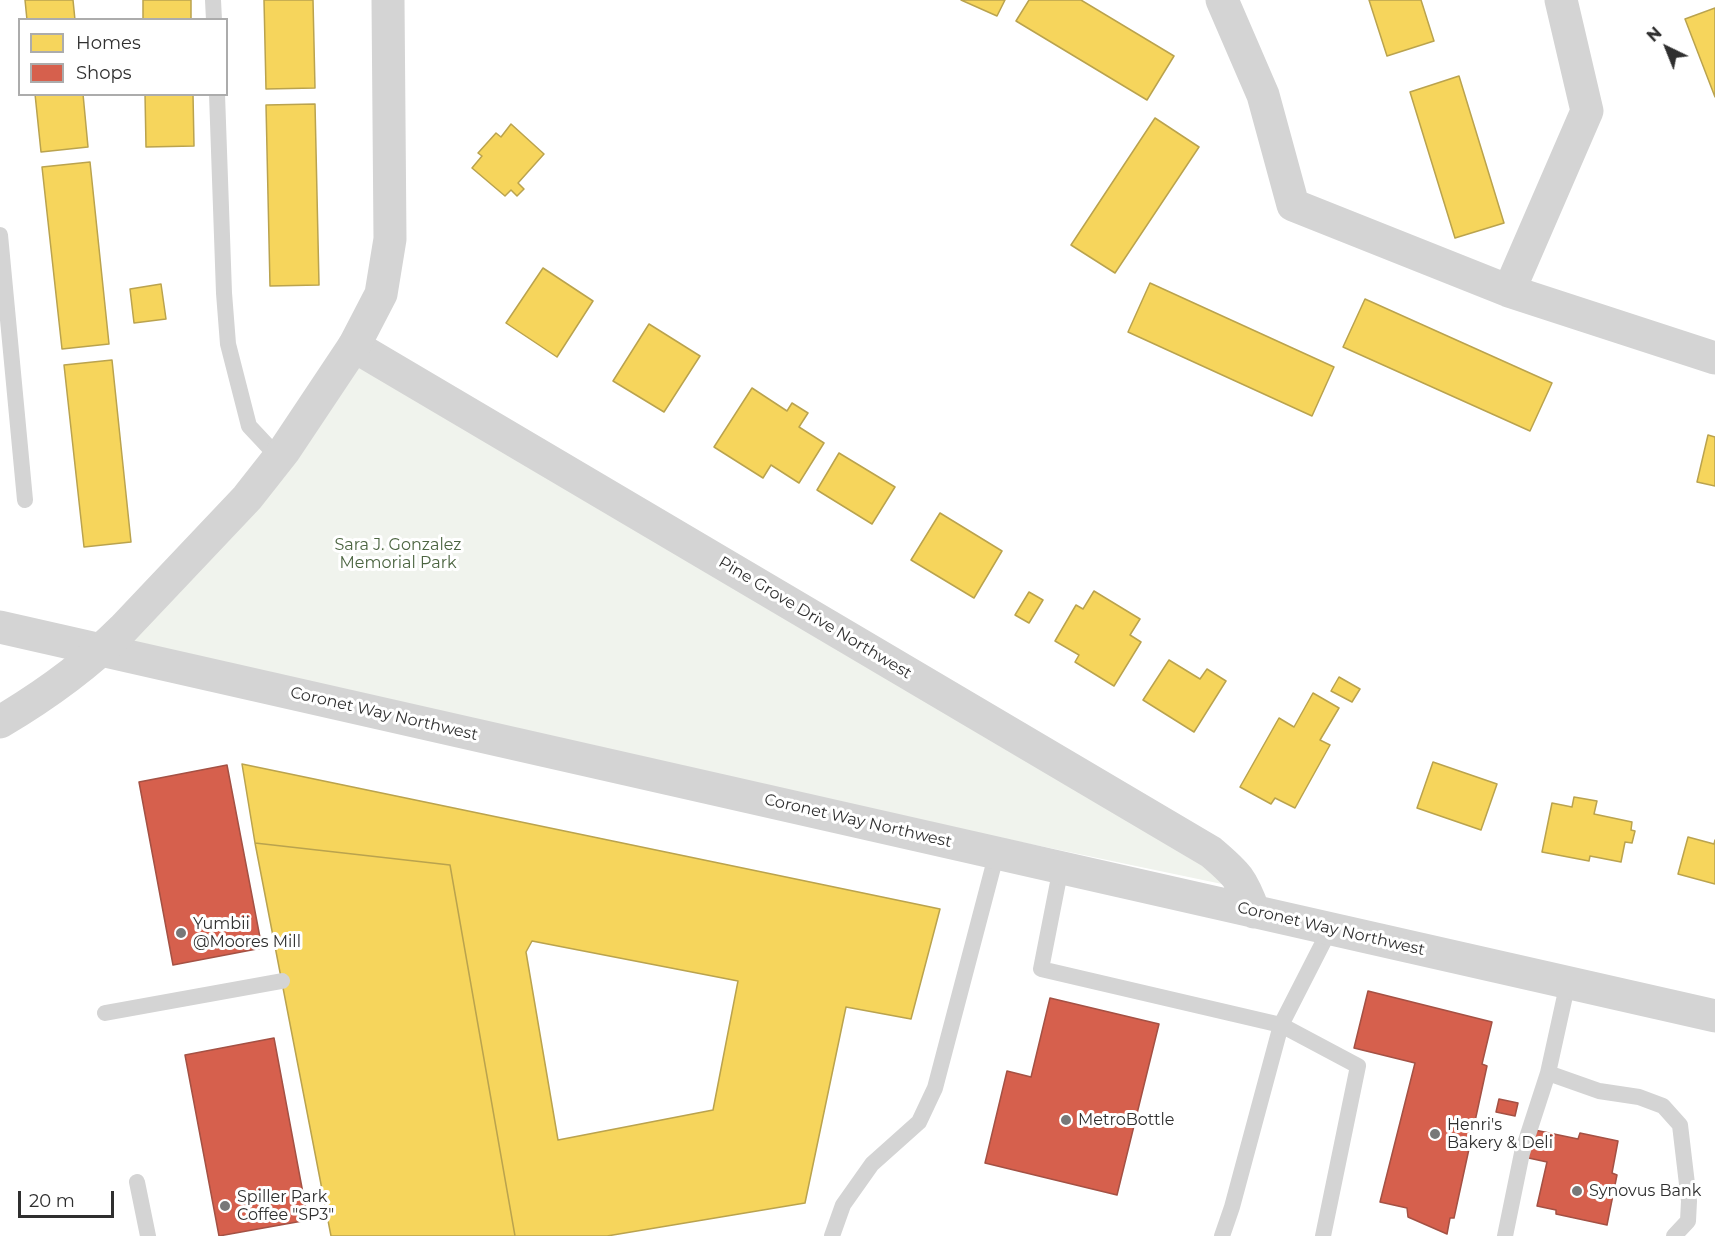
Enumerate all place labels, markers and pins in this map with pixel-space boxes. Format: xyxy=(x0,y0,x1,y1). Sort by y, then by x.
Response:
place label: Yumbii @Moores Mill xyxy=(193,914,301,952)
marker: Yumbii @Moores Mill xyxy=(174,926,188,940)
place label: MetroBottle xyxy=(1078,1110,1175,1130)
marker: MetroBottle xyxy=(1059,1113,1073,1127)
place label: Henri's Bakery & Deli xyxy=(1447,1115,1553,1153)
marker: Henri's Bakery & Deli xyxy=(1428,1127,1442,1141)
place label: Synovus Bank xyxy=(1589,1181,1701,1201)
marker: Synovus Bank xyxy=(1570,1184,1584,1198)
place label: Spiller Park Coffee "SP3" xyxy=(237,1187,334,1225)
marker: Spiller Park Coffee "SP3" xyxy=(218,1199,232,1213)

